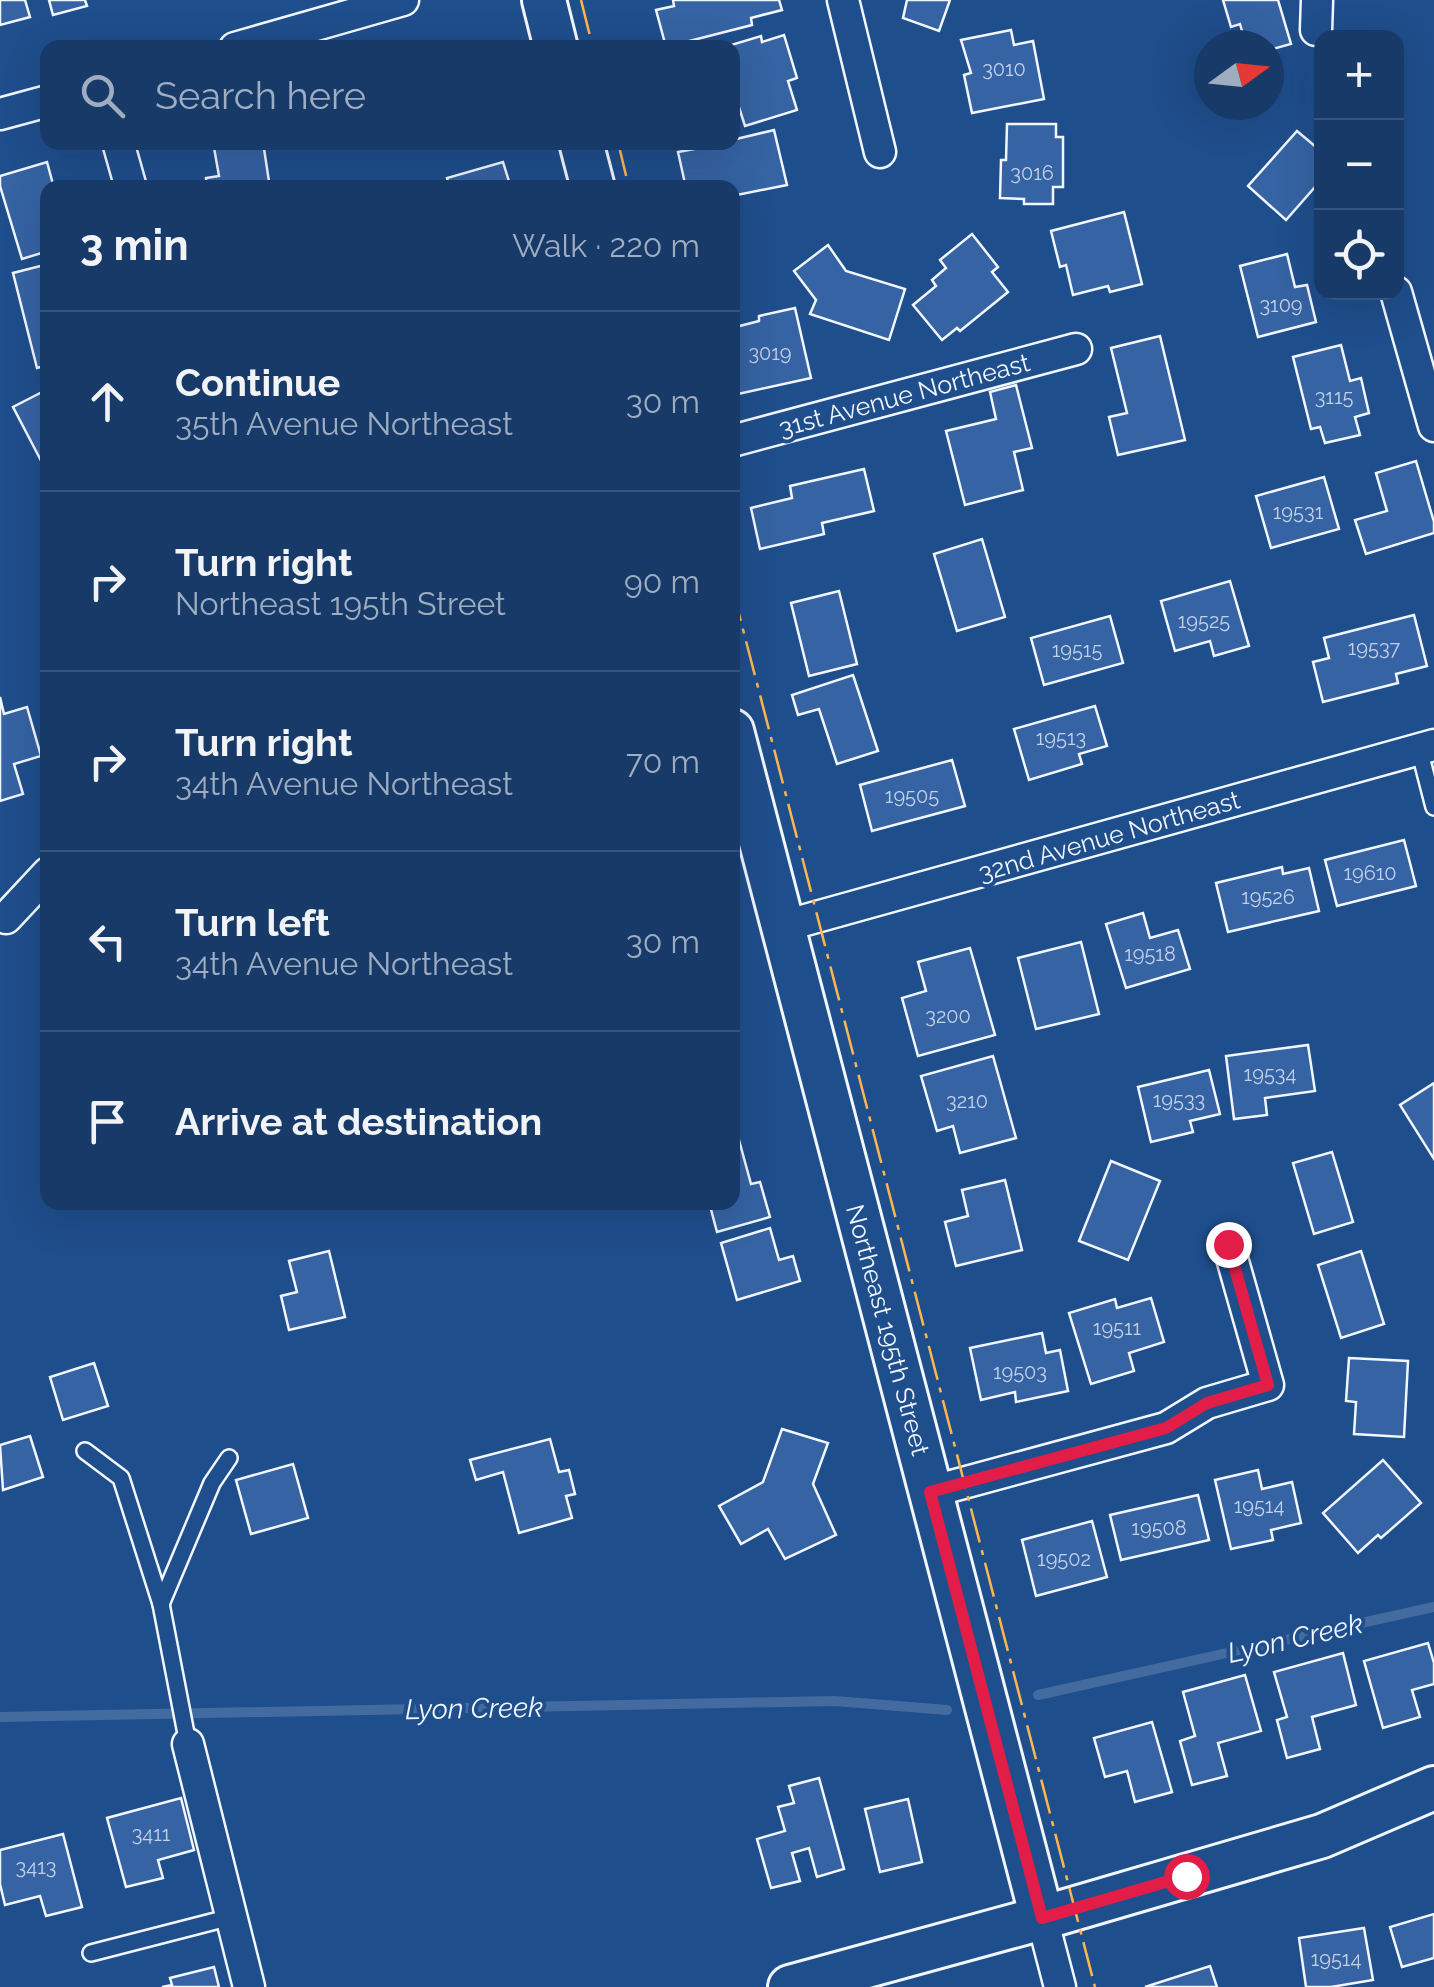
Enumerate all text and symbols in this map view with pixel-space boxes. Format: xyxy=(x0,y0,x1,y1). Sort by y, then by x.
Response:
north arrow xyxy=(1194,30,1284,120)
map controls xyxy=(1314,30,1404,300)
button: + xyxy=(1314,30,1404,120)
search box xyxy=(40,40,740,150)
house number: 3010 xyxy=(982,57,1026,81)
icon: search xyxy=(75,68,130,123)
text: Search here xyxy=(155,73,366,118)
button: − xyxy=(1314,120,1404,210)
house number: 3016 xyxy=(1010,161,1054,185)
button: locate xyxy=(1314,210,1404,300)
text: 3 min xyxy=(80,221,189,270)
text: Walk · 220 m xyxy=(512,227,700,264)
house number: 3109 xyxy=(1259,293,1303,317)
house number: 3019 xyxy=(748,341,792,365)
street label: 31st Avenue Northeast xyxy=(775,347,1033,443)
text: Continue xyxy=(175,360,340,405)
icon: ahead xyxy=(80,374,135,429)
text: 30 m xyxy=(626,383,700,420)
house number: 3115 xyxy=(1315,385,1353,409)
text: 35th Avenue Northeast xyxy=(175,405,513,442)
house number: 19531 xyxy=(1273,500,1324,524)
text: Turn right xyxy=(175,540,352,585)
icon: right xyxy=(80,554,135,609)
text: 90 m xyxy=(624,563,700,600)
text: Northeast 195th Street xyxy=(175,585,506,622)
house number: 19525 xyxy=(1178,609,1230,633)
house number: 19537 xyxy=(1348,636,1401,660)
house number: 19515 xyxy=(1052,638,1102,662)
text: Turn right xyxy=(175,720,352,765)
house number: 19513 xyxy=(1036,726,1086,750)
icon: right xyxy=(80,734,135,789)
text: 70 m xyxy=(626,743,700,780)
text: 34th Avenue Northeast xyxy=(175,765,513,802)
house number: 19505 xyxy=(885,784,939,808)
street label: 32nd Avenue Northeast xyxy=(975,784,1244,888)
house number: 19610 xyxy=(1343,861,1397,885)
house number: 19526 xyxy=(1241,885,1295,909)
text: Turn left xyxy=(175,900,330,945)
icon: left xyxy=(80,914,135,969)
text: 30 m xyxy=(626,923,700,960)
house number: 19518 xyxy=(1124,942,1176,966)
text: 34th Avenue Northeast xyxy=(175,945,513,982)
house number: 3200 xyxy=(925,1004,971,1028)
house number: 19534 xyxy=(1244,1062,1296,1086)
house number: 19533 xyxy=(1153,1088,1205,1112)
house number: 3210 xyxy=(946,1089,988,1113)
icon: arrive xyxy=(80,1094,135,1149)
text: Arrive at destination xyxy=(175,1099,542,1144)
street label: Northeast 195th Street xyxy=(840,1201,936,1459)
route end xyxy=(1206,1222,1252,1268)
house number: 19511 xyxy=(1093,1316,1142,1340)
house number: 19503 xyxy=(993,1360,1047,1384)
house number: 19514 xyxy=(1234,1494,1284,1518)
house number: 19508 xyxy=(1131,1516,1187,1540)
house number: 19502 xyxy=(1037,1547,1091,1571)
water label: Lyon Creek xyxy=(1224,1607,1366,1670)
water label: Lyon Creek xyxy=(405,1691,543,1726)
house number: 3411 xyxy=(132,1822,171,1846)
route start xyxy=(1164,1854,1210,1900)
house number: 3413 xyxy=(16,1855,56,1879)
house number: 19514 xyxy=(1311,1947,1361,1971)

